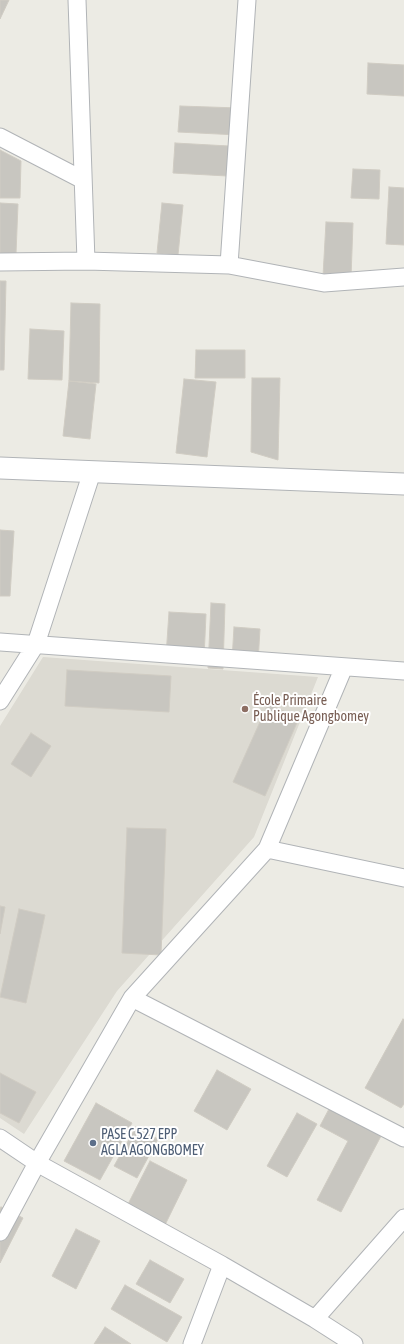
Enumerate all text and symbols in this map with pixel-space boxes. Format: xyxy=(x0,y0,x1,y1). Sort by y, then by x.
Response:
place label: École Primaire Publique Agongbomey xyxy=(253,693,369,726)
marker: École Primaire Publique Agongbomey xyxy=(240,704,250,714)
place label: PASE C 527 EPP AGLA AGONGBOMEY xyxy=(101,1127,204,1160)
marker: PASE C 527 EPP AGLA AGONGBOMEY xyxy=(88,1138,98,1148)

